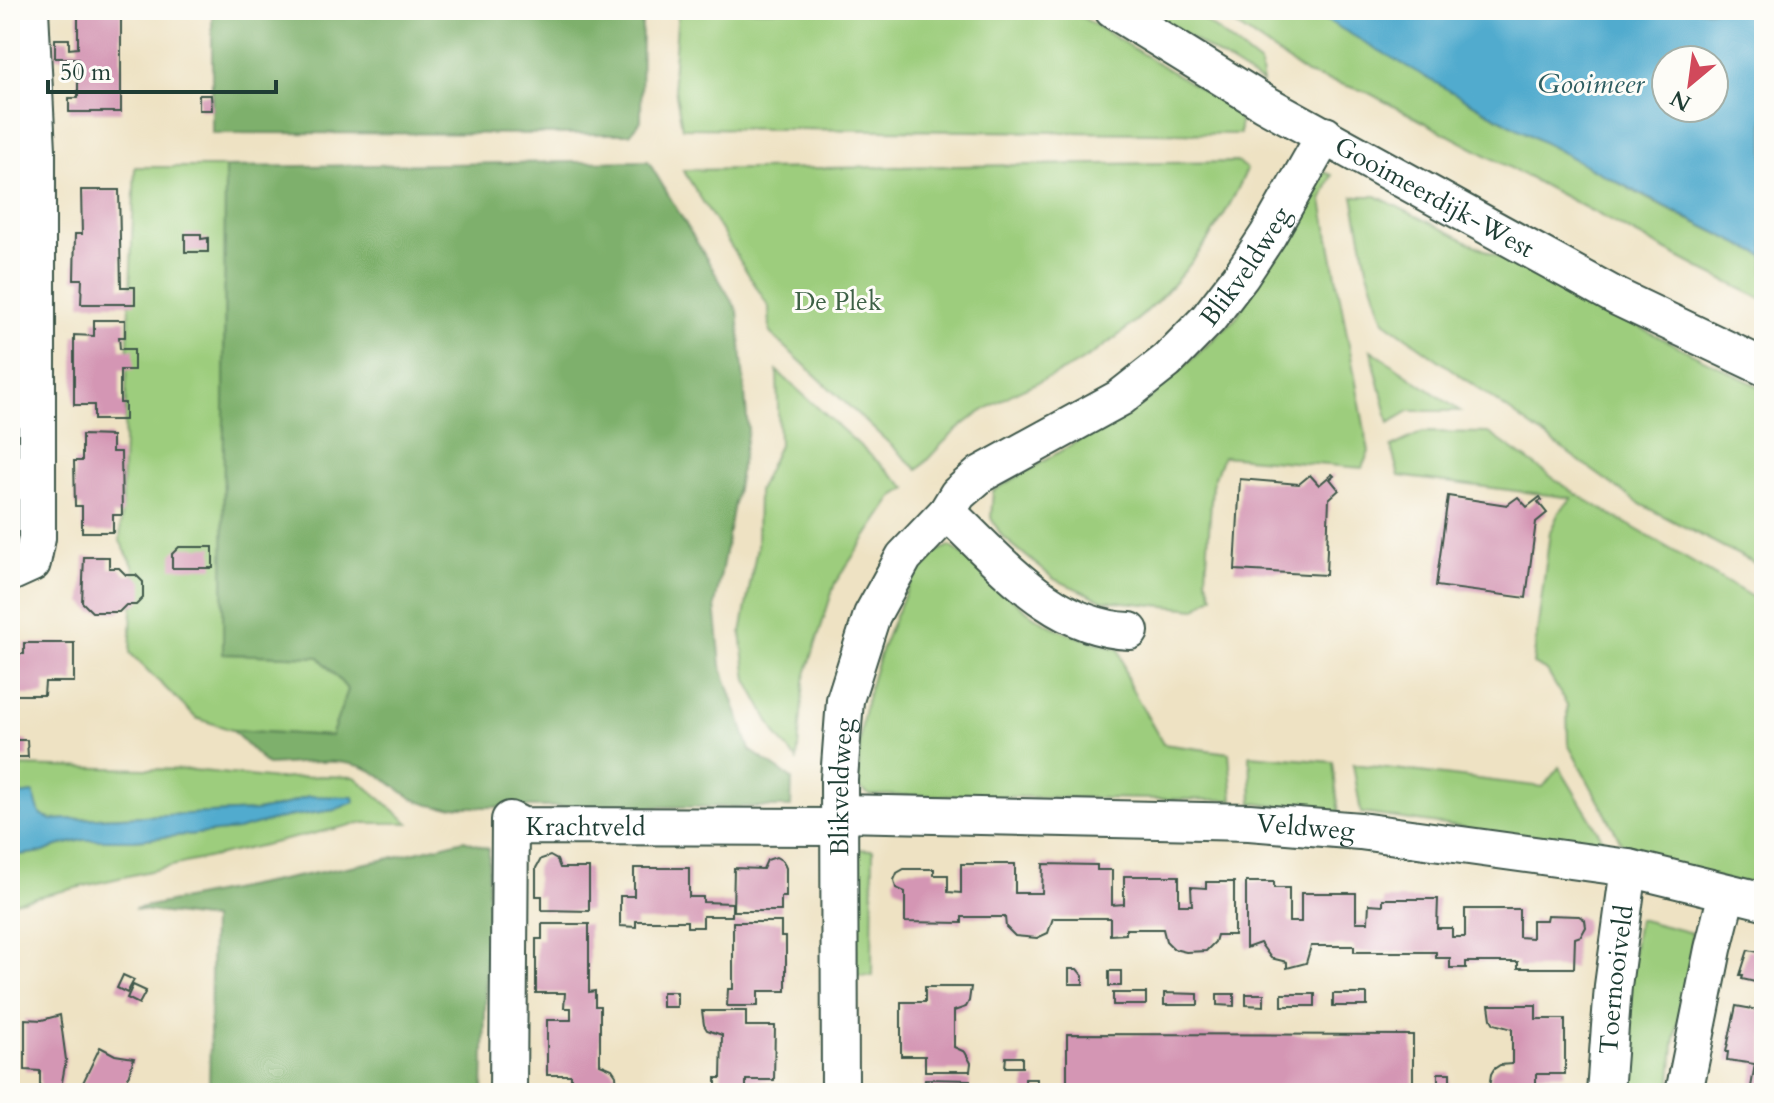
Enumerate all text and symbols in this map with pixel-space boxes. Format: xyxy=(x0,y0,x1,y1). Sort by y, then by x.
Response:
scale bar xyxy=(48,44,276,94)
north arrow xyxy=(1650,44,1730,124)
text: 50 m xyxy=(60,56,112,89)
water label: Gooimeer xyxy=(1538,65,1645,103)
text: N xyxy=(1665,83,1696,118)
street label: Gooimeerdijk-West xyxy=(1329,128,1541,266)
street label: Blikveldweg xyxy=(1191,200,1298,333)
park label: De Plek xyxy=(794,284,882,319)
street label: Blikveldweg xyxy=(821,716,861,856)
street label: Veldweg xyxy=(1255,805,1357,848)
street label: Krachtveld xyxy=(526,809,646,844)
street label: Toernooiveld xyxy=(1590,902,1641,1055)

